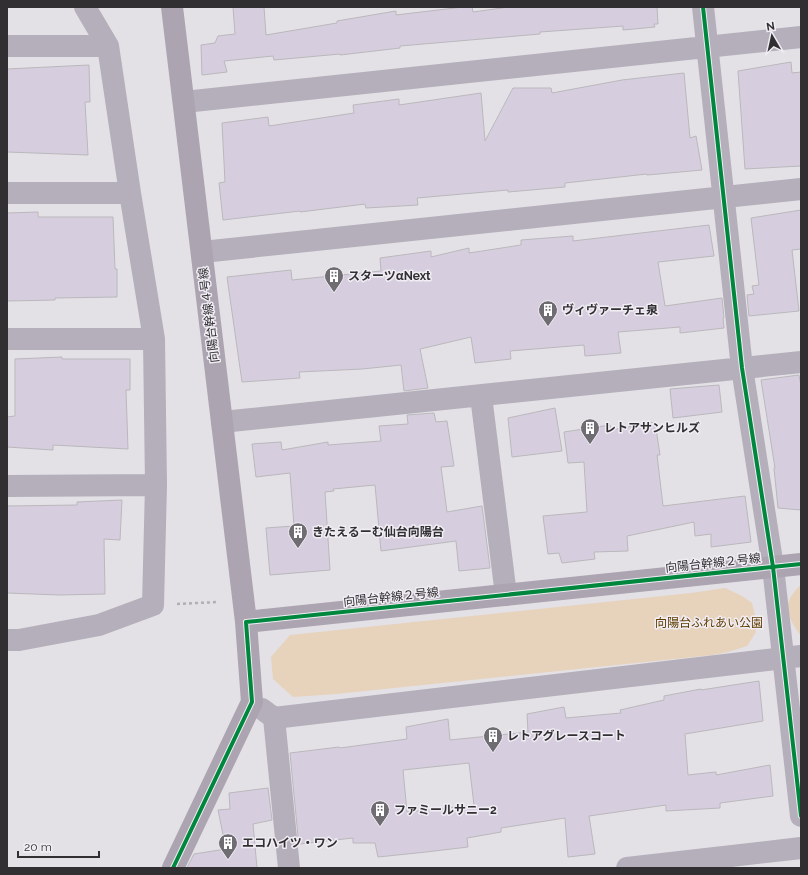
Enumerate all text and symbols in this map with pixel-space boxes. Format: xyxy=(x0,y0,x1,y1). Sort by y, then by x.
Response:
north arrow xyxy=(752,16,792,56)
text: N xyxy=(765,20,776,34)
building icon: スターツαNext xyxy=(323,265,345,293)
street label: 向陽台幹線４号線 xyxy=(196,266,222,364)
place label: スターツαNext xyxy=(348,269,431,283)
building icon: ヴィヴァーチェ泉 xyxy=(537,299,559,327)
place label: ヴィヴァーチェ泉 xyxy=(562,303,658,317)
building icon: レトアサンヒルズ xyxy=(579,417,601,445)
place label: レトアサンヒルズ xyxy=(604,421,700,435)
building icon: きたえるーむ仙台向陽台 xyxy=(287,521,309,549)
place label: きたえるーむ仙台向陽台 xyxy=(312,525,444,539)
street label: 向陽台幹線２号線 xyxy=(665,551,761,575)
street label: 向陽台幹線２号線 xyxy=(343,585,439,609)
park label: 向陽台ふれあい公園 xyxy=(655,616,763,630)
building icon: レトアグレースコート xyxy=(482,725,504,753)
place label: レトアグレースコート xyxy=(507,729,626,743)
building icon: ファミールサニー2 xyxy=(369,799,391,827)
place label: ファミールサニー2 xyxy=(394,803,497,817)
building icon: エコハイツ・ワン xyxy=(217,832,239,860)
scale bar xyxy=(18,833,99,859)
place label: エコハイツ・ワン xyxy=(242,836,338,850)
text: 20 m xyxy=(24,840,52,854)

